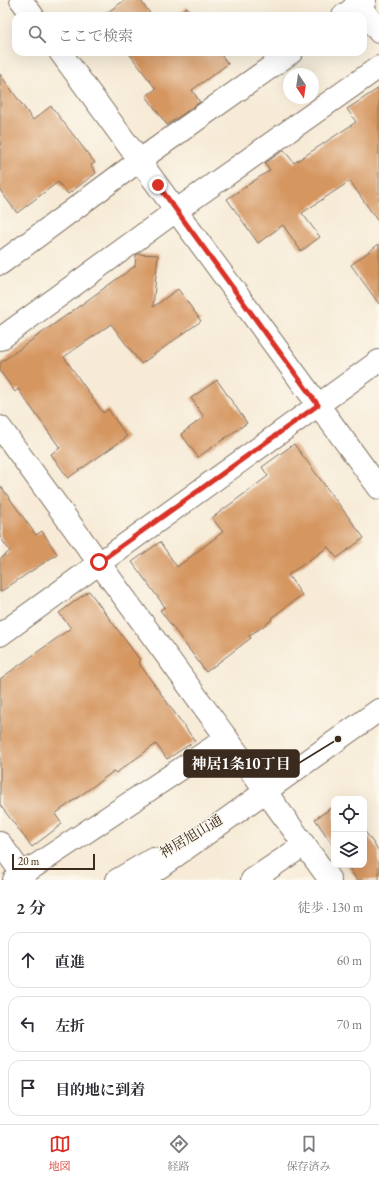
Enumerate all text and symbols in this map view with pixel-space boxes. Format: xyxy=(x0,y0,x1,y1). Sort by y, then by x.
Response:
search box xyxy=(12,12,367,56)
icon: search xyxy=(26,23,48,45)
text: ここで検索 xyxy=(58,26,133,45)
north arrow xyxy=(283,68,319,104)
route end xyxy=(149,176,167,194)
route start xyxy=(90,553,108,571)
callout: 神居1条10丁目 xyxy=(184,750,299,777)
text: 神居1条10丁目 xyxy=(192,754,290,773)
map controls xyxy=(331,796,367,868)
button: locate xyxy=(331,796,367,832)
street label: 神居旭山通 xyxy=(156,810,226,862)
button: layers xyxy=(331,832,367,868)
scale bar xyxy=(12,852,95,871)
text: 20 m xyxy=(18,854,39,868)
text: 2 分 xyxy=(16,897,46,919)
text: 徒歩 · 130 m xyxy=(298,899,363,916)
icon: ahead xyxy=(17,949,39,971)
text: 直進 xyxy=(55,952,85,971)
text: 60 m xyxy=(337,952,362,969)
icon: left xyxy=(17,1013,39,1035)
text: 左折 xyxy=(55,1016,85,1035)
text: 70 m xyxy=(337,1016,362,1033)
icon: arrive xyxy=(17,1077,39,1099)
text: 目的地に到着 xyxy=(55,1080,145,1099)
tab: 地図 xyxy=(49,1133,71,1173)
tab: 経路 xyxy=(168,1133,190,1173)
tab: 保存済み xyxy=(287,1133,331,1173)

